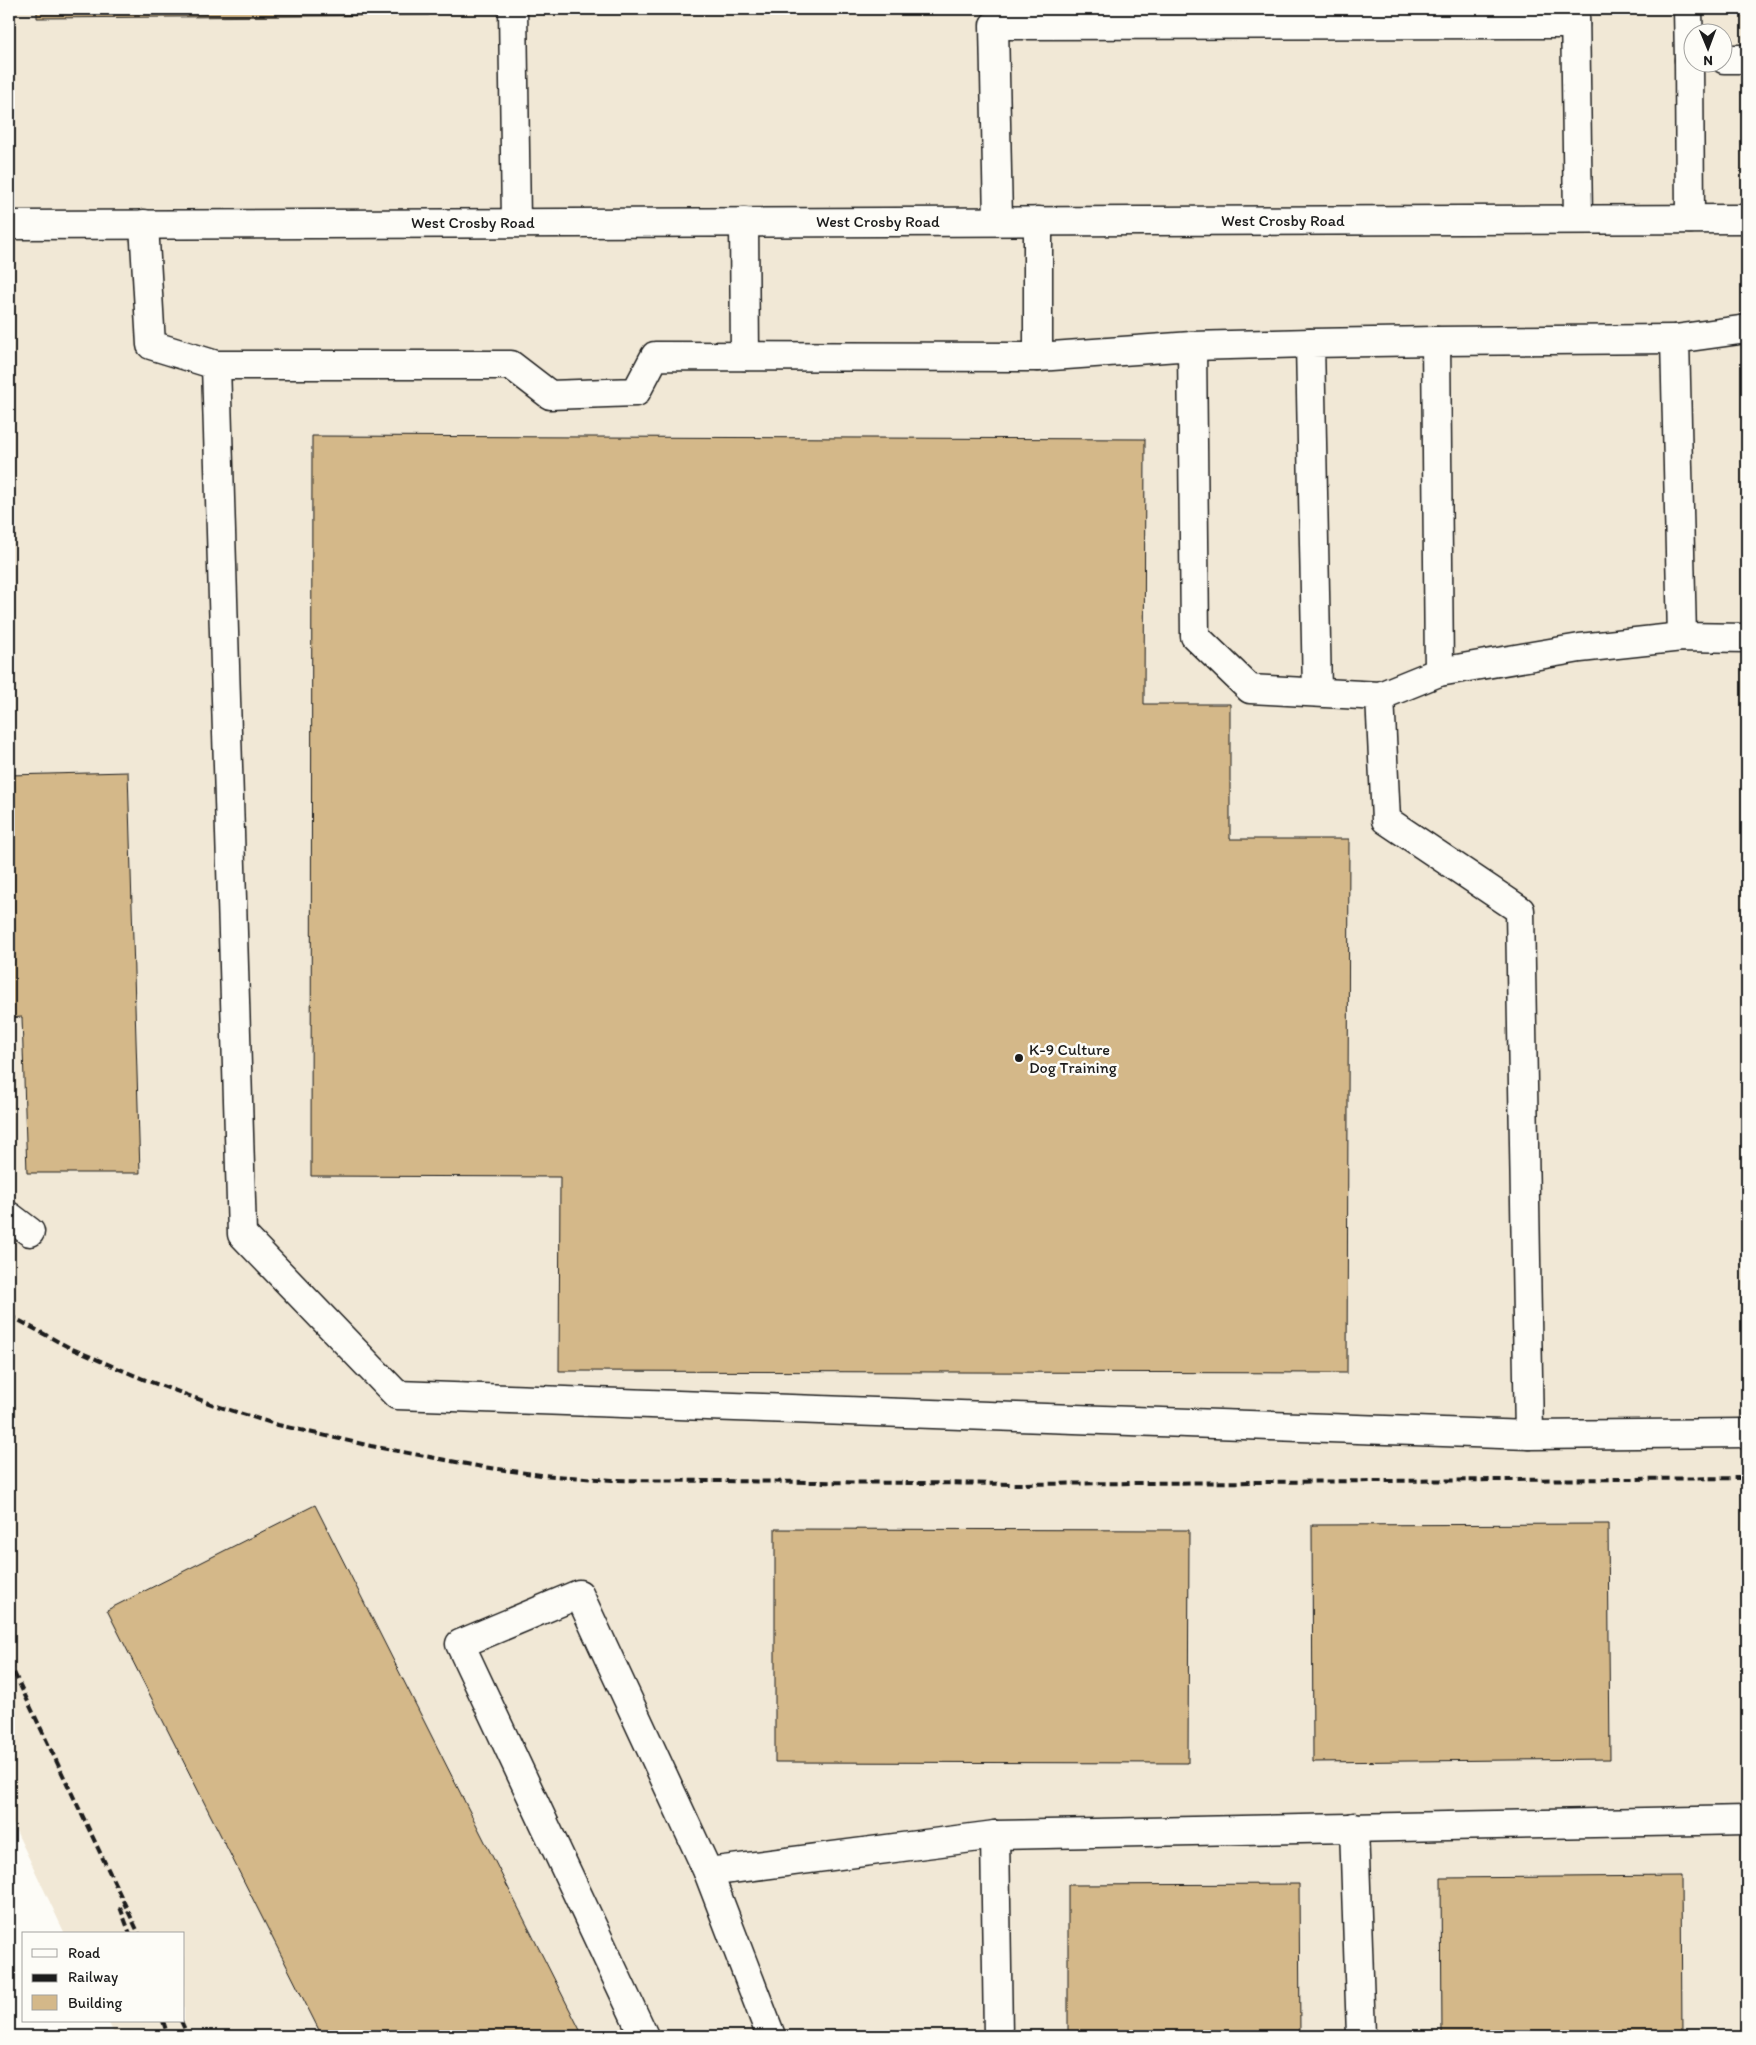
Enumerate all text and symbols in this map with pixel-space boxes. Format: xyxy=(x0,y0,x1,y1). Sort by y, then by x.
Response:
north arrow xyxy=(1684,22,1734,72)
text: N xyxy=(1703,52,1713,69)
street label: West Crosby Road xyxy=(1221,211,1345,230)
street label: West Crosby Road xyxy=(816,212,940,231)
street label: West Crosby Road xyxy=(411,213,535,232)
place label: K-9 Culture Dog Training xyxy=(1029,1040,1118,1077)
marker: K-9 Culture Dog Training xyxy=(1013,1052,1025,1064)
legend xyxy=(22,1932,185,2022)
text: Road xyxy=(68,1944,101,1962)
text: Railway xyxy=(68,1968,118,1986)
text: Building xyxy=(68,1994,122,2012)

